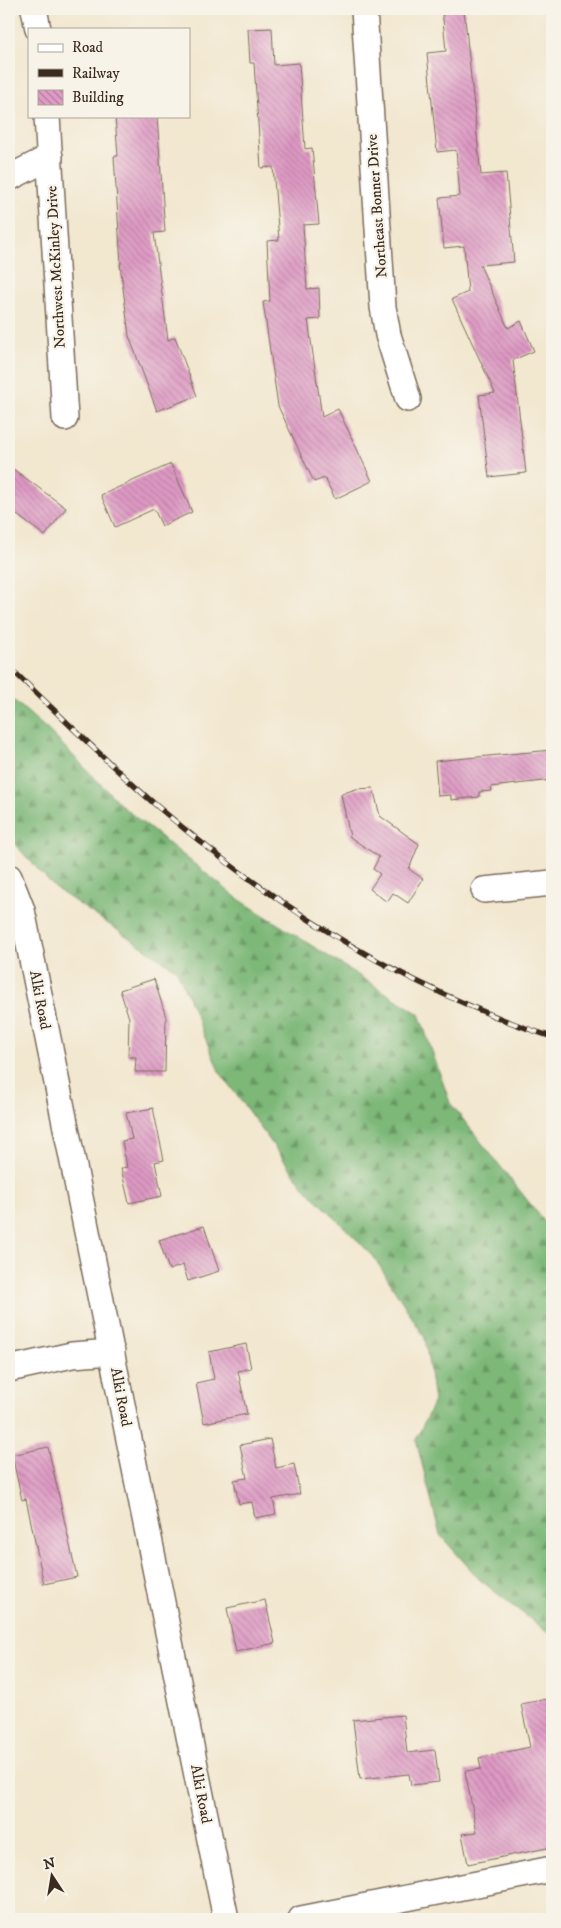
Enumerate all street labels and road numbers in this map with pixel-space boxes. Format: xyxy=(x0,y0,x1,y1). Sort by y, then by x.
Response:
street label: Northeast Bonner Drive xyxy=(363,134,391,278)
street label: Northwest McKinley Drive xyxy=(42,185,70,349)
street label: Alki Road xyxy=(25,969,55,1032)
street label: Alki Road xyxy=(106,1366,136,1429)
street label: Alki Road xyxy=(186,1763,216,1826)

